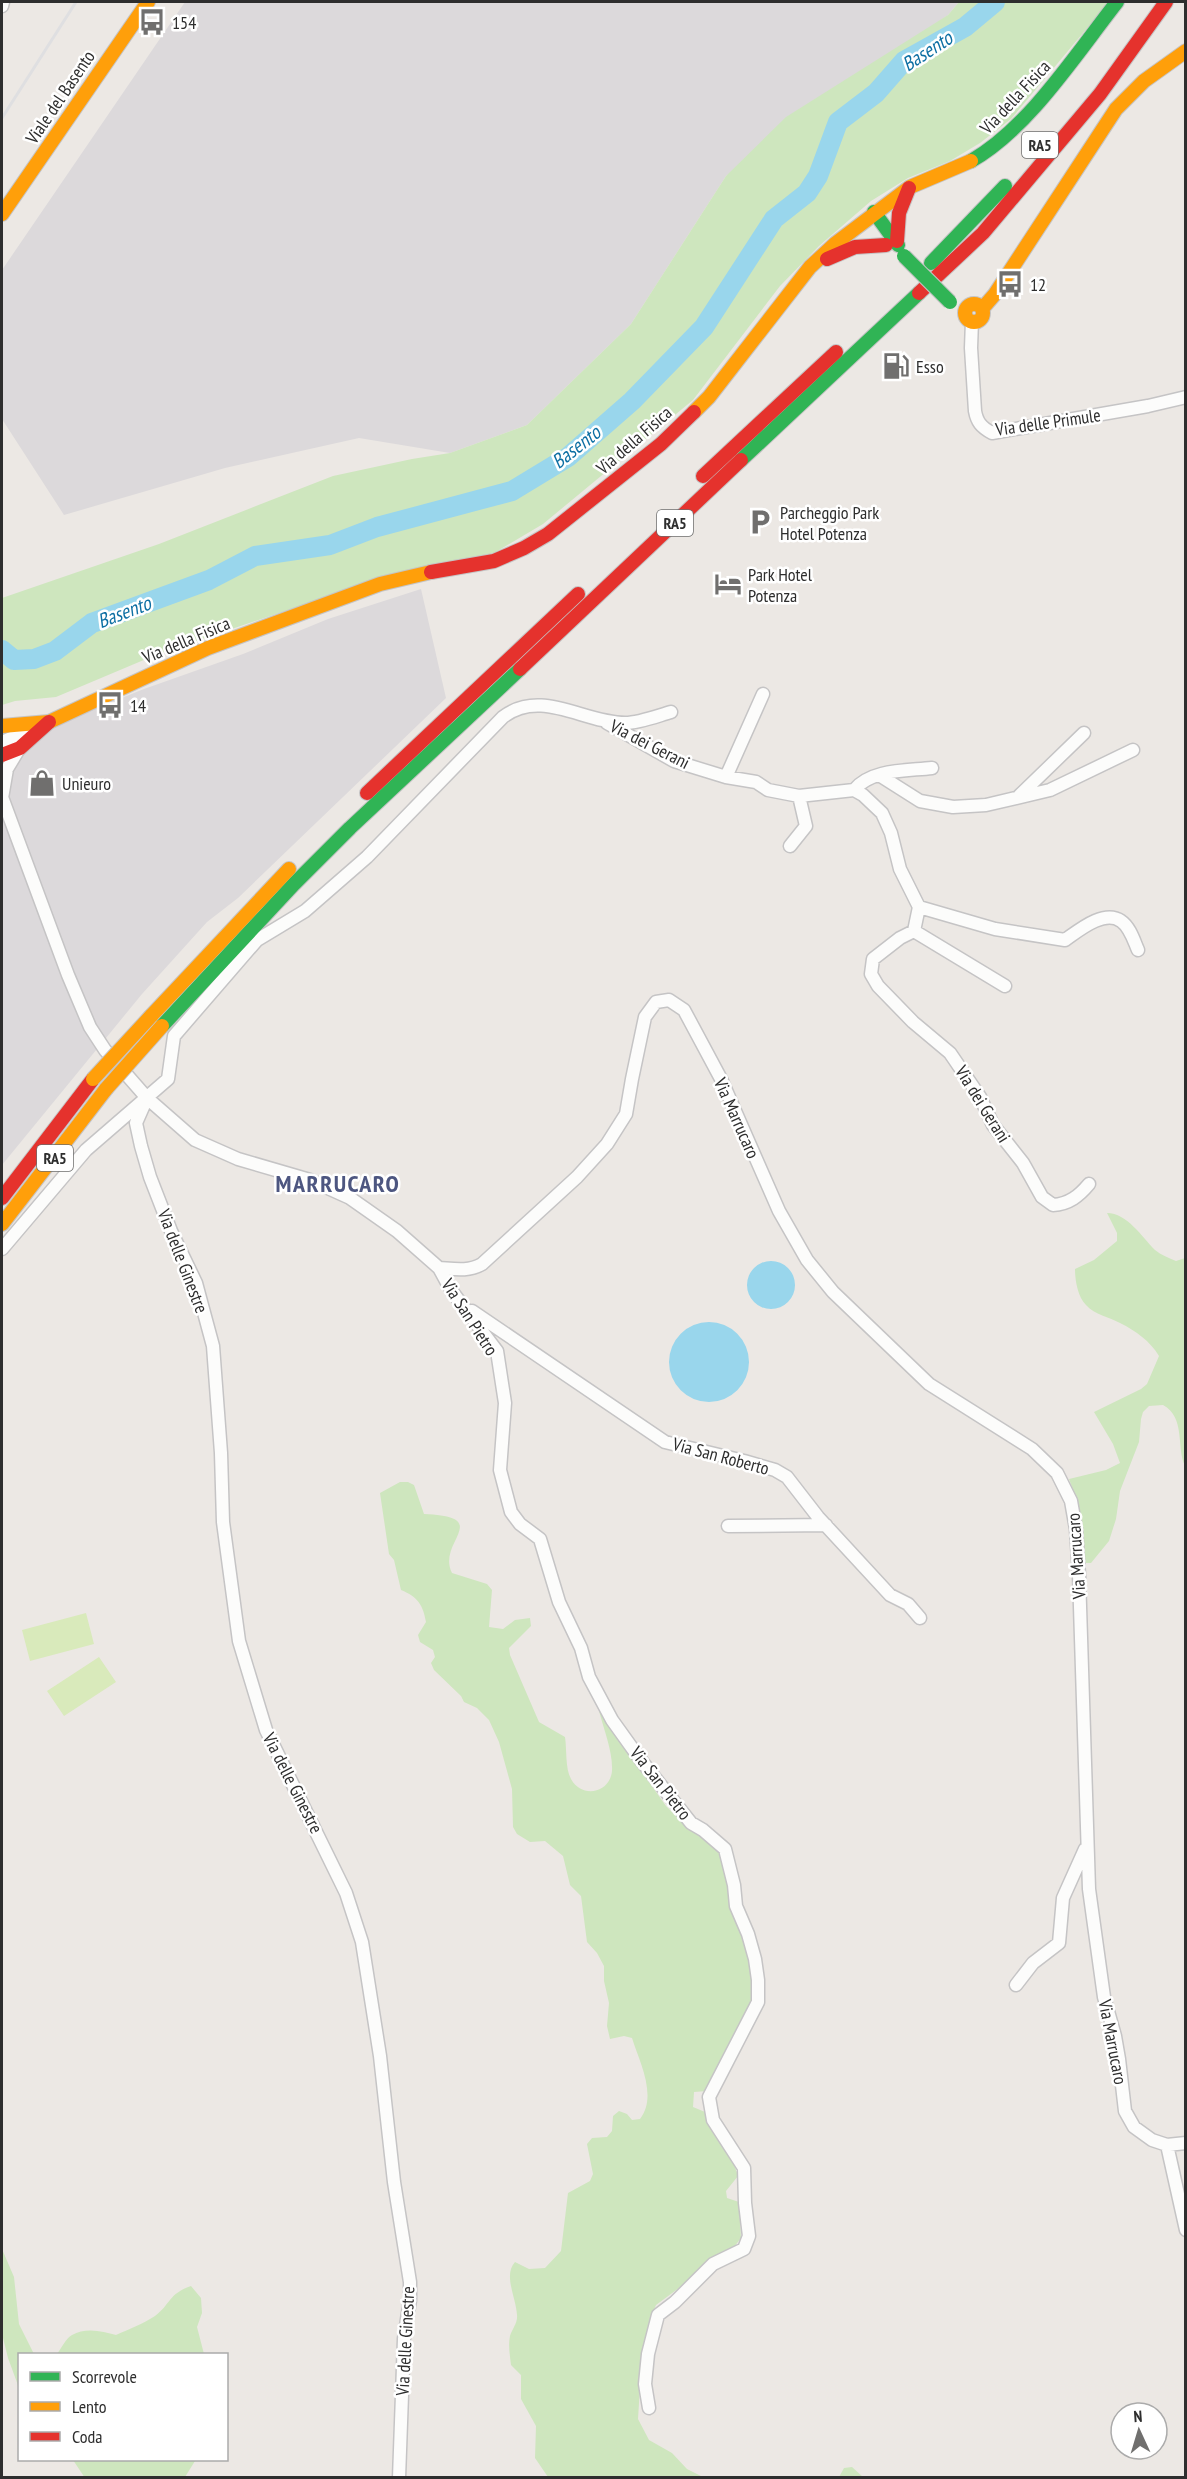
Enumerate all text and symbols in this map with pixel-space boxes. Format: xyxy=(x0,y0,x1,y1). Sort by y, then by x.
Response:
bus stop icon: 154 xyxy=(137,7,167,37)
place label: 154 xyxy=(172,11,196,34)
water label: Basento xyxy=(897,24,958,77)
street label: Viale del Basento xyxy=(20,46,100,149)
street label: Via della Fisica xyxy=(974,55,1055,140)
road number: RA5 xyxy=(1022,132,1058,158)
bus stop icon: 12 xyxy=(995,269,1025,299)
place label: 12 xyxy=(1030,273,1046,296)
fuel station icon: Esso xyxy=(881,351,911,381)
place label: Esso xyxy=(916,355,944,378)
street label: Via della Fisica xyxy=(591,401,677,480)
street label: Via delle Primule xyxy=(993,403,1102,441)
water label: Basento xyxy=(546,419,607,474)
place label: Parcheggio Park Hotel Potenza xyxy=(780,501,879,545)
parking icon: Parcheggio Park Hotel Potenza xyxy=(745,507,775,537)
road number: RA5 xyxy=(657,510,693,536)
place label: Park Hotel Potenza xyxy=(748,563,813,607)
hotel icon: Park Hotel Potenza xyxy=(713,569,743,599)
water label: Basento xyxy=(94,589,156,634)
street label: Via della Fisica xyxy=(138,611,233,669)
bus stop icon: 14 xyxy=(95,690,125,720)
place label: 14 xyxy=(130,694,146,717)
street label: Via dei Gerani xyxy=(605,714,694,774)
shop icon: Unieuro xyxy=(27,768,57,798)
place label: Unieuro xyxy=(62,772,111,795)
street label: Via dei Gerani xyxy=(950,1060,1016,1147)
street label: Via Marrucaro xyxy=(709,1073,765,1162)
road number: RA5 xyxy=(37,1145,73,1171)
district label: MARRUCARO xyxy=(276,1168,400,1199)
street label: Via delle Ginestre xyxy=(152,1205,213,1316)
street label: Via San Pietro xyxy=(436,1273,503,1360)
street label: Via San Roberto xyxy=(669,1432,772,1480)
street label: Via Marrucaro xyxy=(1062,1512,1091,1601)
street label: Via delle Ginestre xyxy=(257,1728,328,1837)
street label: Via San Pietro xyxy=(625,1741,697,1825)
street label: Via Marrucaro xyxy=(1093,1997,1133,2087)
street label: Via delle Ginestre xyxy=(391,2286,419,2397)
legend xyxy=(18,2353,228,2461)
text: Scorrevole xyxy=(72,2365,137,2388)
text: Lento xyxy=(72,2395,107,2418)
north arrow xyxy=(1109,2401,1169,2461)
text: N xyxy=(1133,2406,1143,2426)
text: Coda xyxy=(72,2425,103,2448)

